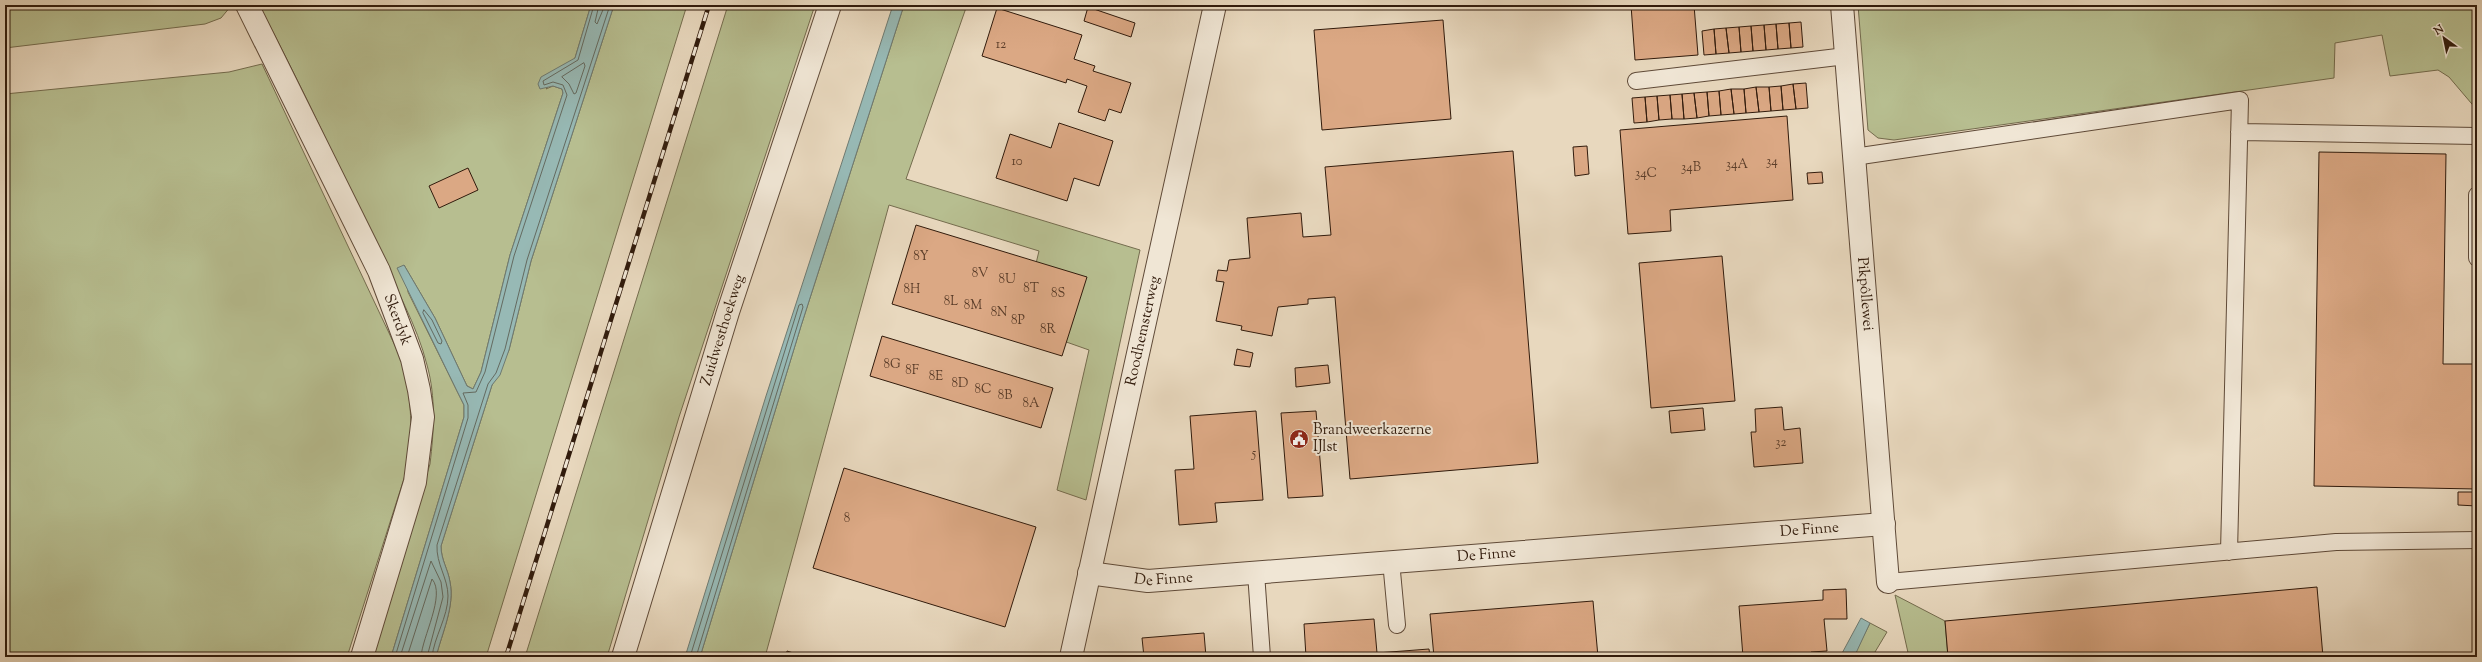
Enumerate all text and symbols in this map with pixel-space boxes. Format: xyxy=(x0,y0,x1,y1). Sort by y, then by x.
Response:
north arrow xyxy=(2424,18,2464,58)
text: N xyxy=(2430,21,2447,40)
house number: 12 xyxy=(996,36,1006,54)
house number: 10 xyxy=(1011,153,1023,171)
house number: 34 xyxy=(1766,153,1778,171)
house number: 34A xyxy=(1726,156,1749,174)
house number: 34B xyxy=(1681,159,1701,177)
house number: 34C xyxy=(1635,165,1657,183)
house number: 8Y xyxy=(913,248,929,266)
street label: Pikpôllewei xyxy=(1852,256,1878,332)
house number: 8V xyxy=(972,265,989,283)
house number: 8U xyxy=(998,271,1016,289)
street label: Zuidwesthoekweg xyxy=(696,272,750,388)
street label: Roodhemsterweg xyxy=(1121,274,1165,388)
house number: 8T xyxy=(1023,280,1039,298)
house number: 8H xyxy=(904,281,921,299)
house number: 8S xyxy=(1051,285,1065,303)
street label: Skerdyk xyxy=(378,291,416,348)
house number: 8L xyxy=(944,293,958,311)
house number: 8M xyxy=(964,297,982,315)
house number: 8N xyxy=(991,304,1007,322)
house number: 8P xyxy=(1011,312,1025,330)
house number: 8R xyxy=(1040,321,1057,339)
house number: 8G xyxy=(883,356,901,374)
house number: 8F xyxy=(905,362,919,380)
house number: 8E xyxy=(929,368,943,386)
house number: 8D xyxy=(952,375,968,393)
house number: 8C xyxy=(975,381,992,399)
house number: 8B xyxy=(998,387,1012,405)
house number: 8A xyxy=(1023,395,1040,413)
place label: Brandweerkazerne IJlst xyxy=(1313,420,1431,458)
public building icon: Brandweerkazerne IJlst xyxy=(1288,428,1310,450)
house number: 32 xyxy=(1775,434,1787,452)
house number: 5 xyxy=(1251,445,1257,463)
house number: 8 xyxy=(844,510,850,528)
street label: De Finne xyxy=(1779,517,1840,543)
street label: De Finne xyxy=(1456,542,1517,568)
street label: De Finne xyxy=(1133,567,1194,592)

